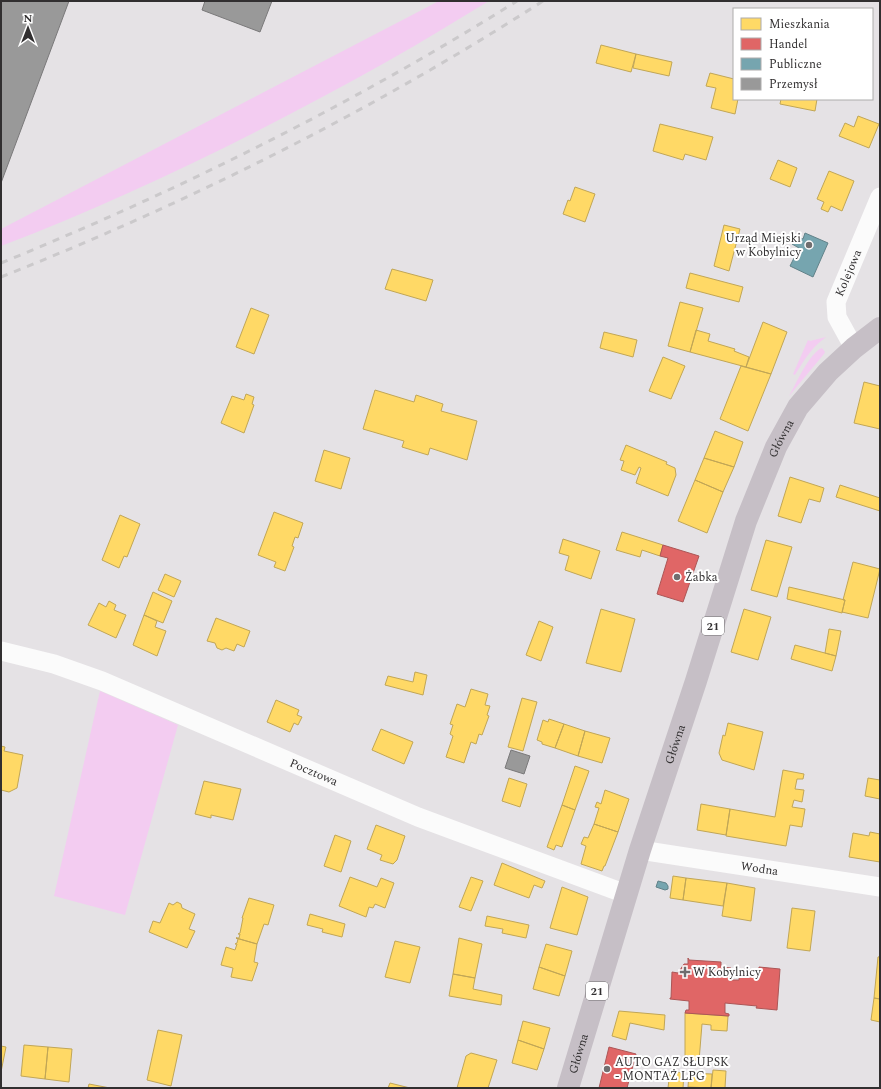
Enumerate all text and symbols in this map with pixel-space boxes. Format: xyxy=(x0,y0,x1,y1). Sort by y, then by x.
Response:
north arrow xyxy=(8,8,48,48)
legend xyxy=(733,8,873,100)
text: N xyxy=(24,10,33,27)
text: Mieszkania xyxy=(769,15,830,34)
text: Handel xyxy=(769,35,808,54)
text: Publiczne xyxy=(769,55,822,74)
text: Przemysł xyxy=(769,75,818,94)
place label: Urząd Miejski w Kobylnicy xyxy=(725,229,802,262)
marker: Urząd Miejski w Kobylnicy xyxy=(804,240,814,250)
street label: Kolejowa xyxy=(830,246,867,299)
street label: Główna xyxy=(764,416,799,461)
place label: Żabka xyxy=(685,568,718,587)
marker: Żabka xyxy=(672,572,682,582)
road number: 21 xyxy=(702,617,724,635)
street label: Główna xyxy=(660,722,691,767)
street label: Pocztowa xyxy=(286,754,341,791)
street label: Wodna xyxy=(739,857,780,881)
place label: W Kobylnicy xyxy=(693,963,762,982)
marker: W Kobylnicy xyxy=(680,967,690,977)
road number: 21 xyxy=(586,982,608,1000)
street label: Główna xyxy=(564,1031,594,1076)
place label: AUTO GAZ SŁUPSK - MONTAŻ LPG xyxy=(615,1053,729,1086)
marker: AUTO GAZ SŁUPSK - MONTAŻ LPG xyxy=(602,1064,612,1074)

